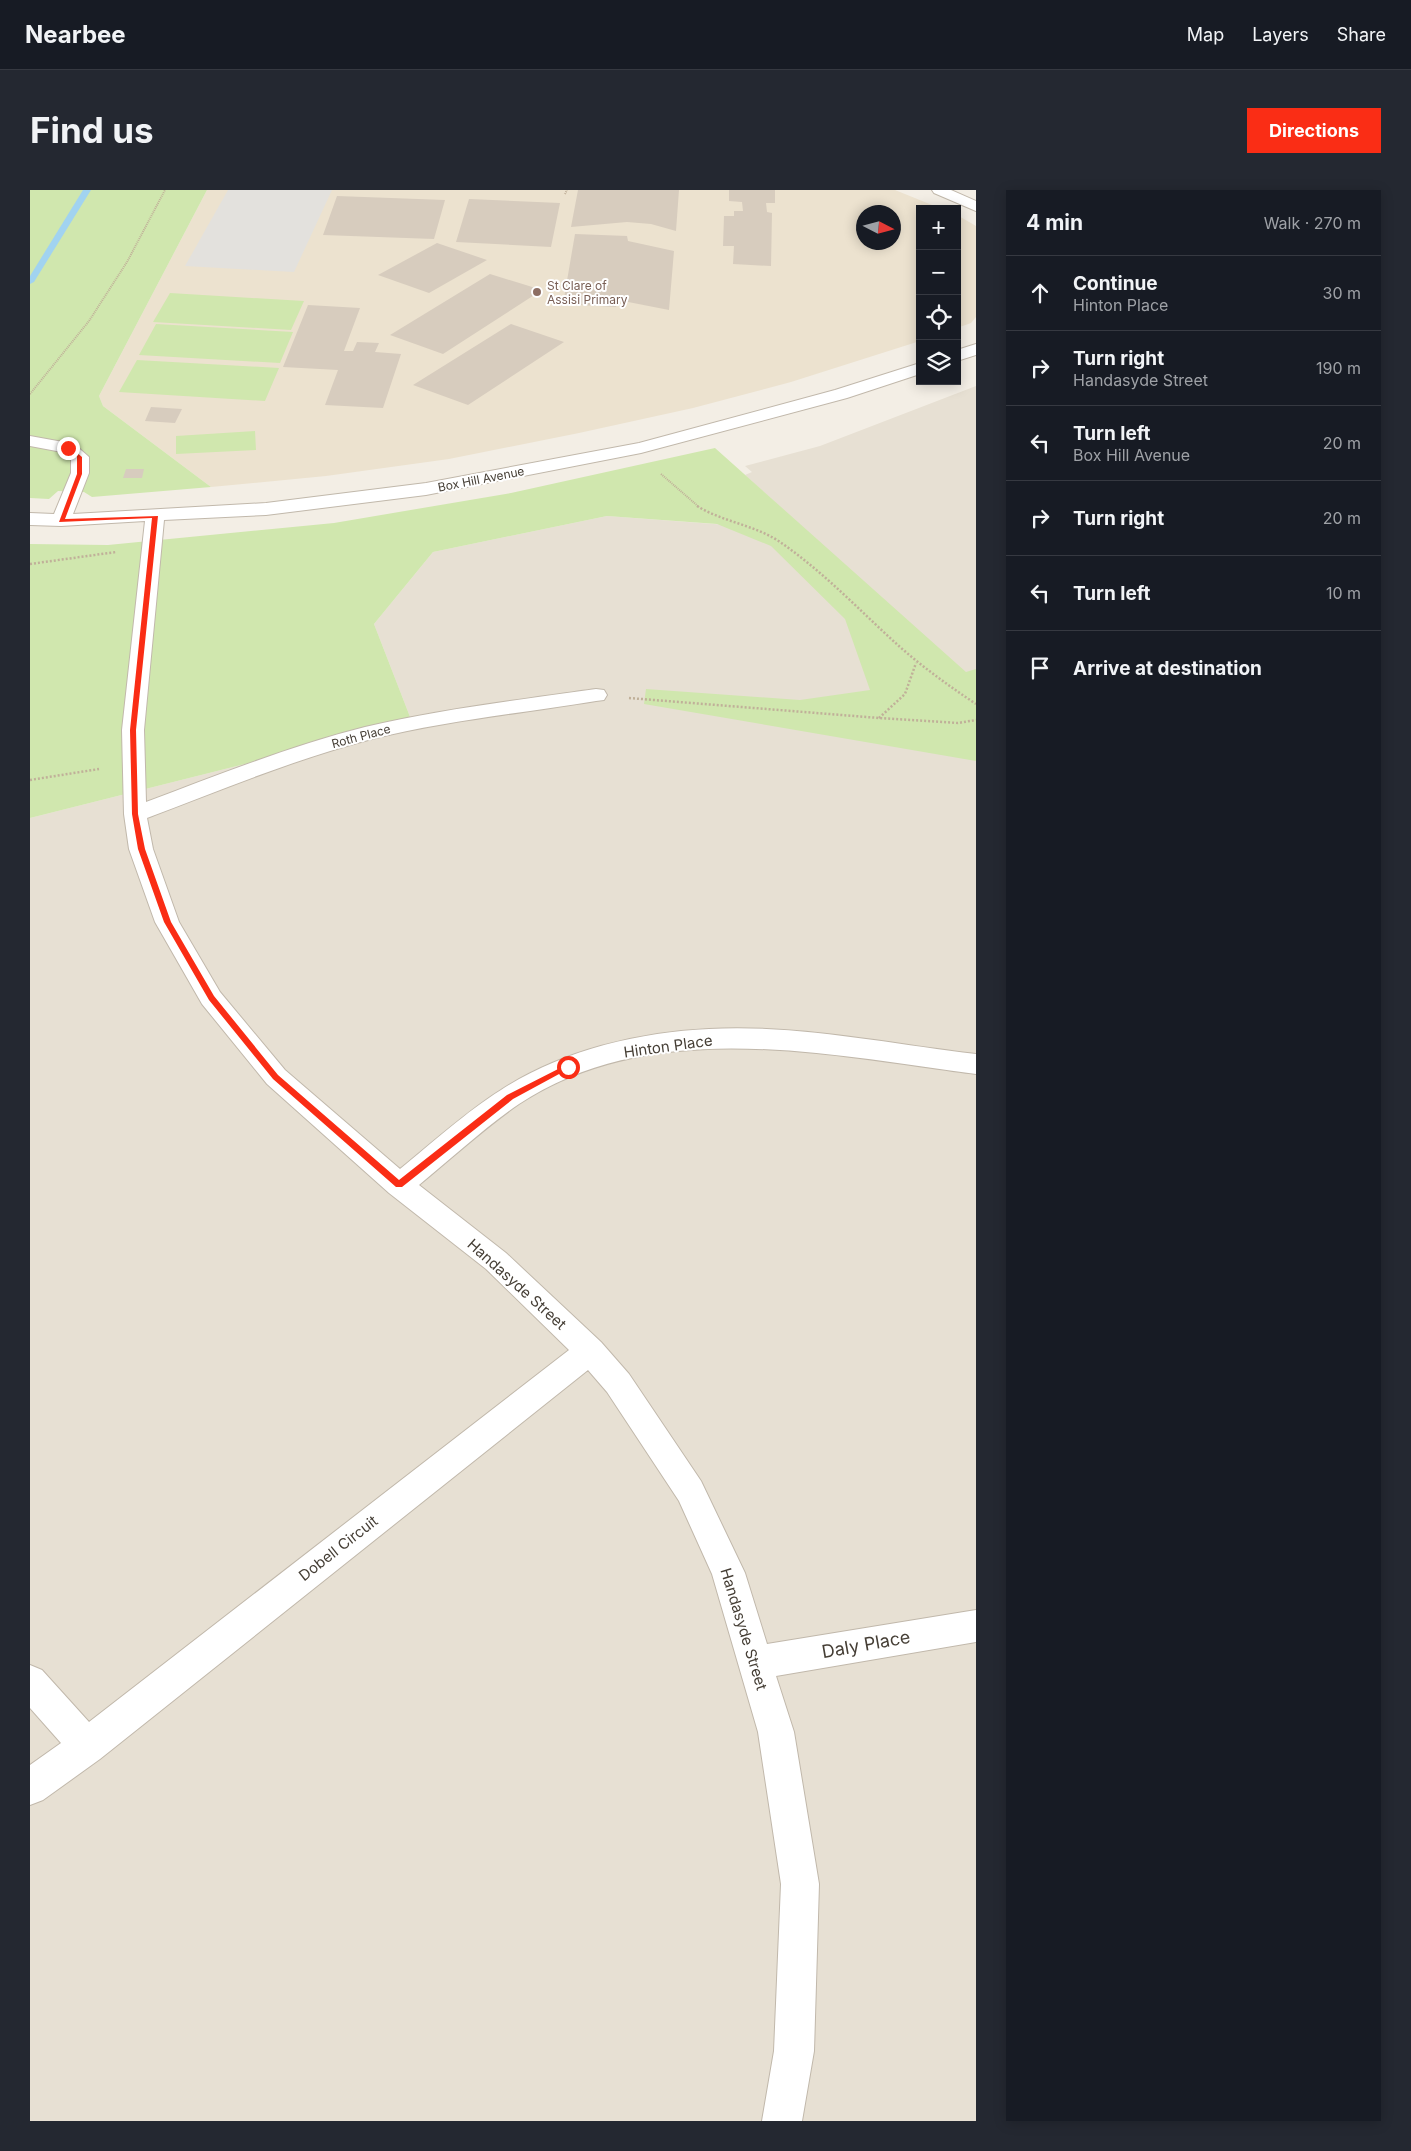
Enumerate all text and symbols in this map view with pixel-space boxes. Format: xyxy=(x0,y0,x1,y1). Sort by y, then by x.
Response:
text: Nearbee xyxy=(25,20,126,49)
text: Map xyxy=(1187,24,1224,45)
text: Layers xyxy=(1252,24,1309,45)
text: Share xyxy=(1337,24,1386,45)
button: Directions xyxy=(1247,108,1381,153)
text: Find us xyxy=(30,109,154,151)
north arrow xyxy=(856,205,901,250)
map controls xyxy=(916,205,961,385)
button: + xyxy=(916,205,961,250)
text: 4 min xyxy=(1026,210,1083,235)
text: Walk · 270 m xyxy=(1264,213,1361,233)
button: − xyxy=(916,250,961,295)
text: Continue xyxy=(1073,272,1158,295)
place label: St Clare of Assisi Primary xyxy=(547,278,628,307)
icon: ahead xyxy=(1026,279,1054,307)
text: 30 m xyxy=(1323,283,1361,303)
marker: St Clare of Assisi Primary xyxy=(531,286,543,298)
button: locate xyxy=(916,295,961,340)
text: Hinton Place xyxy=(1073,295,1168,315)
button: layers xyxy=(916,340,961,385)
text: Turn right xyxy=(1073,347,1164,370)
icon: right xyxy=(1026,354,1054,382)
text: 190 m xyxy=(1316,358,1361,378)
text: Handasyde Street xyxy=(1073,370,1208,390)
text: Turn left xyxy=(1073,422,1151,445)
icon: left xyxy=(1026,429,1054,457)
text: 20 m xyxy=(1323,433,1361,453)
route end xyxy=(57,437,80,460)
text: Box Hill Avenue xyxy=(1073,445,1190,465)
street label: Box Hill Avenue xyxy=(436,463,526,495)
icon: right xyxy=(1026,504,1054,532)
text: Turn right xyxy=(1073,507,1164,530)
text: 20 m xyxy=(1323,508,1361,528)
icon: left xyxy=(1026,579,1054,607)
text: Turn left xyxy=(1073,582,1151,605)
text: 10 m xyxy=(1326,583,1361,603)
icon: arrive xyxy=(1026,654,1054,682)
text: Arrive at destination xyxy=(1073,657,1262,680)
street label: Roth Place xyxy=(330,721,392,751)
street label: Hinton Place xyxy=(622,1030,714,1062)
route start xyxy=(557,1056,580,1079)
street label: Handasyde Street xyxy=(464,1235,570,1333)
street label: Dobell Circuit xyxy=(295,1511,381,1585)
street label: Handasyde Street xyxy=(716,1566,772,1692)
street label: Daly Place xyxy=(820,1626,912,1662)

